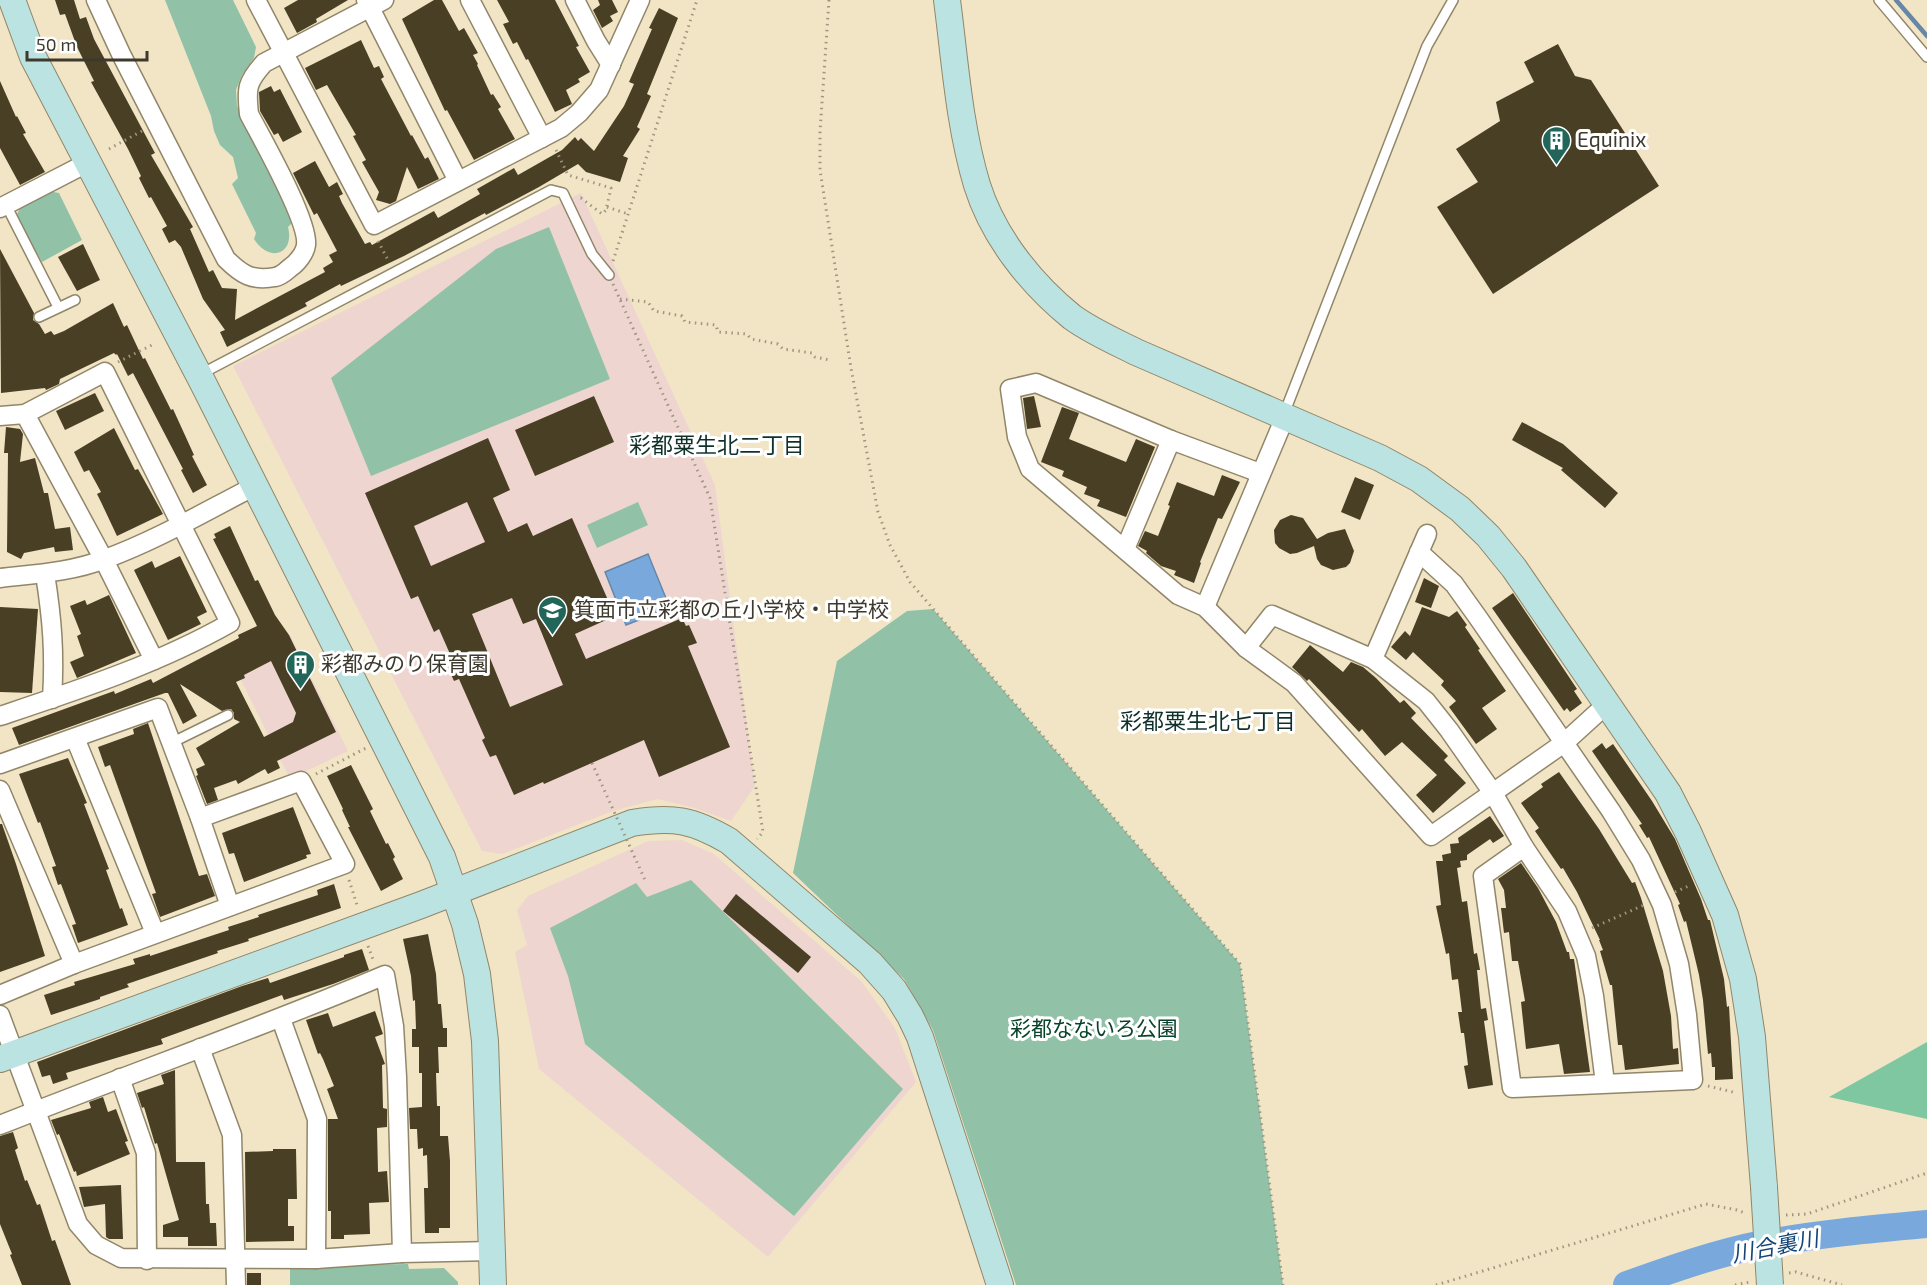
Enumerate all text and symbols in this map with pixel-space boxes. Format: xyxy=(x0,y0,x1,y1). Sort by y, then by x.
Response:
scale bar xyxy=(27,24,147,62)
text: 50 m xyxy=(36,33,76,55)
building icon: Equinix xyxy=(1540,124,1572,166)
place label: Equinix xyxy=(1577,126,1646,151)
district label: 彩都粟生北二丁目 xyxy=(629,431,805,457)
school or university icon: 箕面市立彩都の丘小学校・中学校 xyxy=(537,594,569,636)
place label: 箕面市立彩都の丘小学校・中学校 xyxy=(574,596,889,621)
building icon: 彩都みのり保育園 xyxy=(284,648,316,690)
place label: 彩都みのり保育園 xyxy=(321,650,489,675)
district label: 彩都粟生北七丁目 xyxy=(1120,707,1296,733)
park label: 彩都なないろ公園 xyxy=(1010,1015,1178,1040)
water label: 川合裏川 xyxy=(1729,1223,1822,1266)

